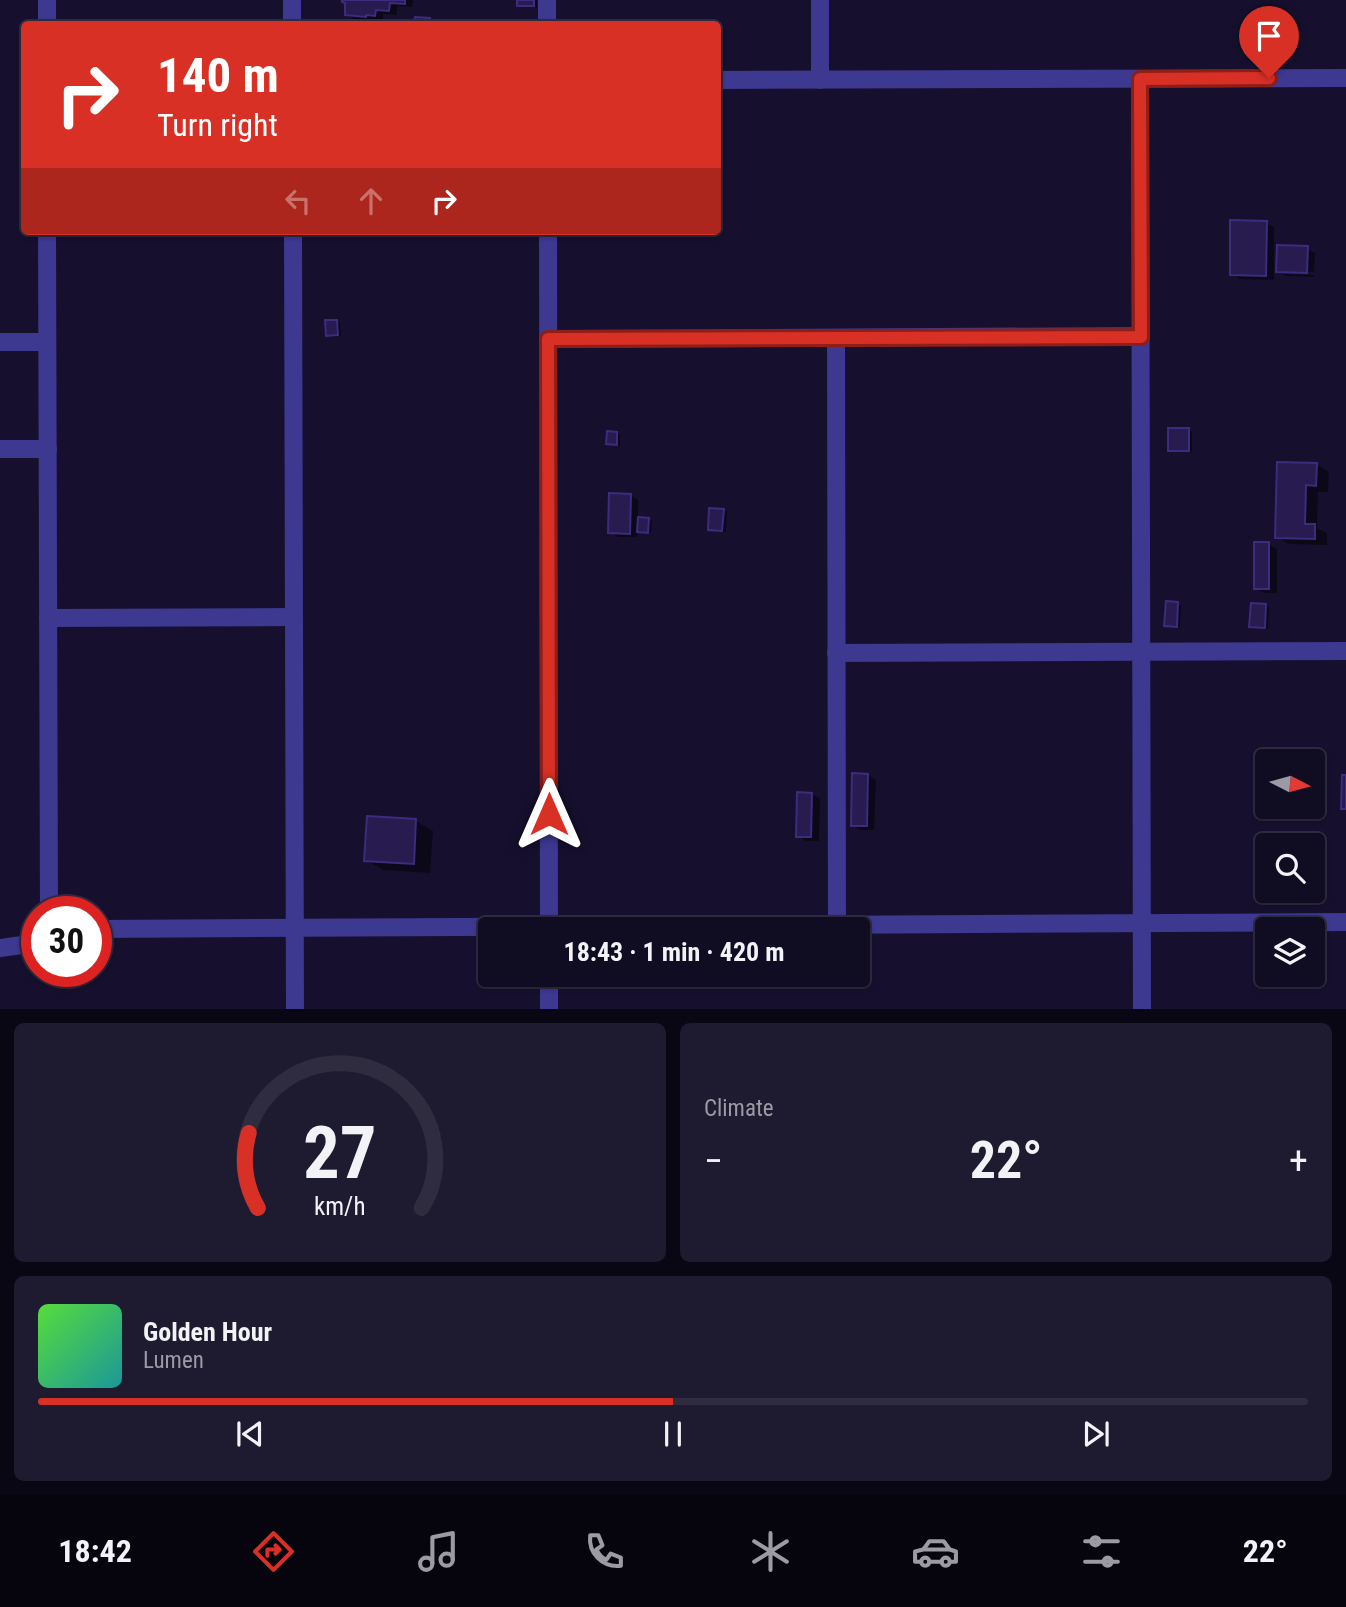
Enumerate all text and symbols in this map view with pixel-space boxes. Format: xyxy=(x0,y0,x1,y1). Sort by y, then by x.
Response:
pin xyxy=(1239,6,1299,78)
icon: arrive xyxy=(1250,17,1288,55)
text: 140 m xyxy=(157,47,279,104)
icon: right xyxy=(42,49,133,140)
text: Turn right xyxy=(157,106,278,144)
icon: left xyxy=(279,182,317,220)
icon: ahead xyxy=(352,182,390,220)
icon: right xyxy=(425,182,463,220)
north arrow xyxy=(1255,749,1325,819)
map controls xyxy=(1255,749,1325,987)
position arrow xyxy=(512,777,586,851)
button: search xyxy=(1255,833,1325,903)
speed limit sign: 30 xyxy=(21,896,112,987)
button: layers xyxy=(1255,917,1325,987)
text: 18:43 · 1 min · 420 m xyxy=(564,937,784,967)
text: Climate xyxy=(704,1095,774,1122)
text: 27 xyxy=(303,1111,377,1197)
text: 22° xyxy=(970,1130,1042,1191)
text: − xyxy=(704,1139,723,1183)
text: + xyxy=(1289,1139,1308,1183)
text: km/h xyxy=(314,1192,366,1221)
text: Golden Hour xyxy=(143,1317,272,1347)
text: Lumen xyxy=(143,1347,204,1374)
icon: previous xyxy=(231,1415,269,1453)
icon: pause xyxy=(654,1415,692,1453)
icon: next xyxy=(1077,1415,1115,1453)
icon: directions xyxy=(249,1527,298,1576)
icon: music xyxy=(414,1527,463,1576)
icon: phone xyxy=(580,1527,629,1576)
icon: climate xyxy=(746,1527,795,1576)
icon: car xyxy=(911,1527,960,1576)
icon: filters xyxy=(1077,1527,1126,1576)
text: 18:42 xyxy=(58,1532,132,1570)
text: 22° xyxy=(1243,1532,1288,1570)

